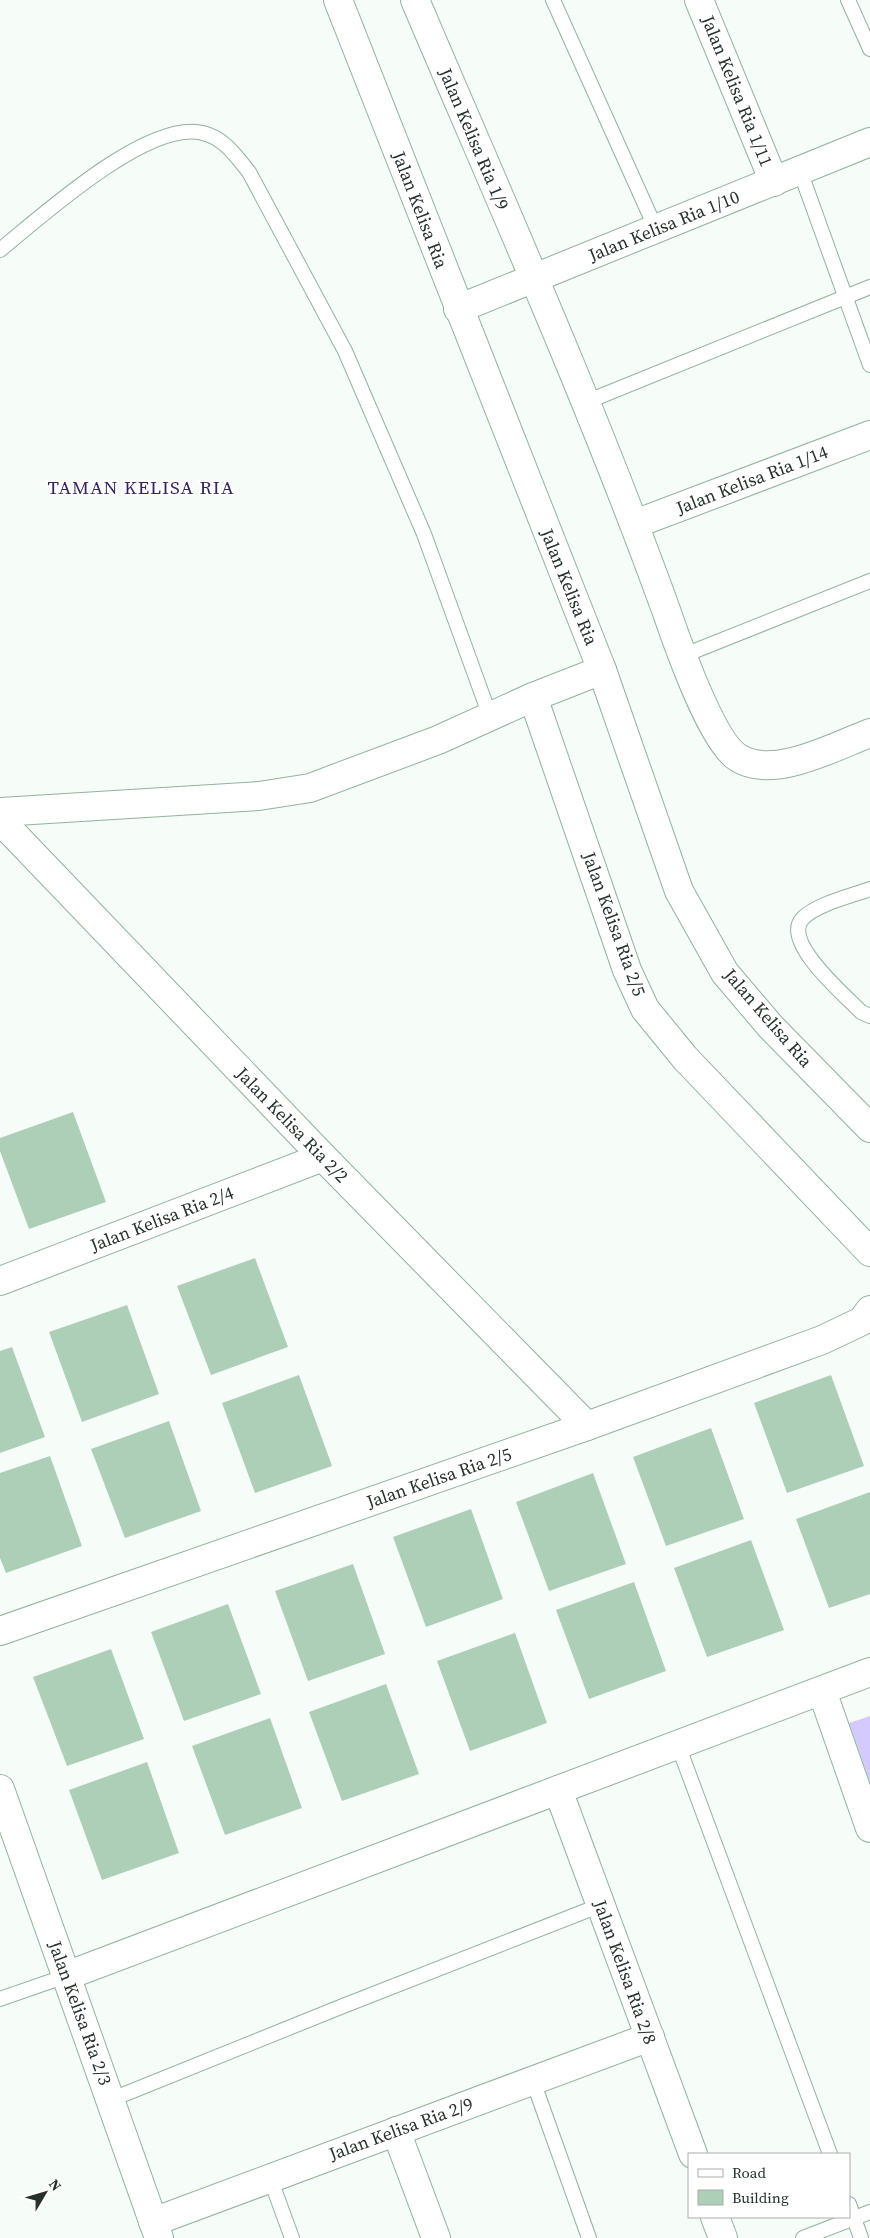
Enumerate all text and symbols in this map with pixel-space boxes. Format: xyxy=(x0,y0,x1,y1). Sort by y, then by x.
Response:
street label: Jalan Kelisa Ria 1/11 xyxy=(695,11,779,170)
street label: Jalan Kelisa Ria 1/9 xyxy=(433,63,516,214)
street label: Jalan Kelisa Ria xyxy=(386,147,455,273)
street label: Jalan Kelisa Ria 1/10 xyxy=(584,184,743,268)
street label: Jalan Kelisa Ria 1/14 xyxy=(671,439,831,520)
district label: TAMAN KELISA RIA xyxy=(47,474,235,500)
street label: Jalan Kelisa Ria xyxy=(534,524,605,650)
street label: Jalan Kelisa Ria 2/5 xyxy=(576,847,652,999)
street label: Jalan Kelisa Ria xyxy=(718,962,819,1073)
street label: Jalan Kelisa Ria 2/2 xyxy=(230,1061,354,1188)
street label: Jalan Kelisa Ria 2/4 xyxy=(86,1180,237,1258)
street label: Jalan Kelisa Ria 2/5 xyxy=(362,1441,515,1514)
street label: Jalan Kelisa Ria 2/8 xyxy=(587,1895,663,2047)
street label: Jalan Kelisa Ria 2/3 xyxy=(42,1936,118,2088)
street label: Jalan Kelisa Ria 2/9 xyxy=(324,2091,476,2167)
legend xyxy=(688,2153,850,2218)
text: Road xyxy=(732,2162,766,2183)
north arrow xyxy=(20,2168,70,2218)
text: N xyxy=(44,2175,66,2195)
text: Building xyxy=(732,2187,789,2208)

